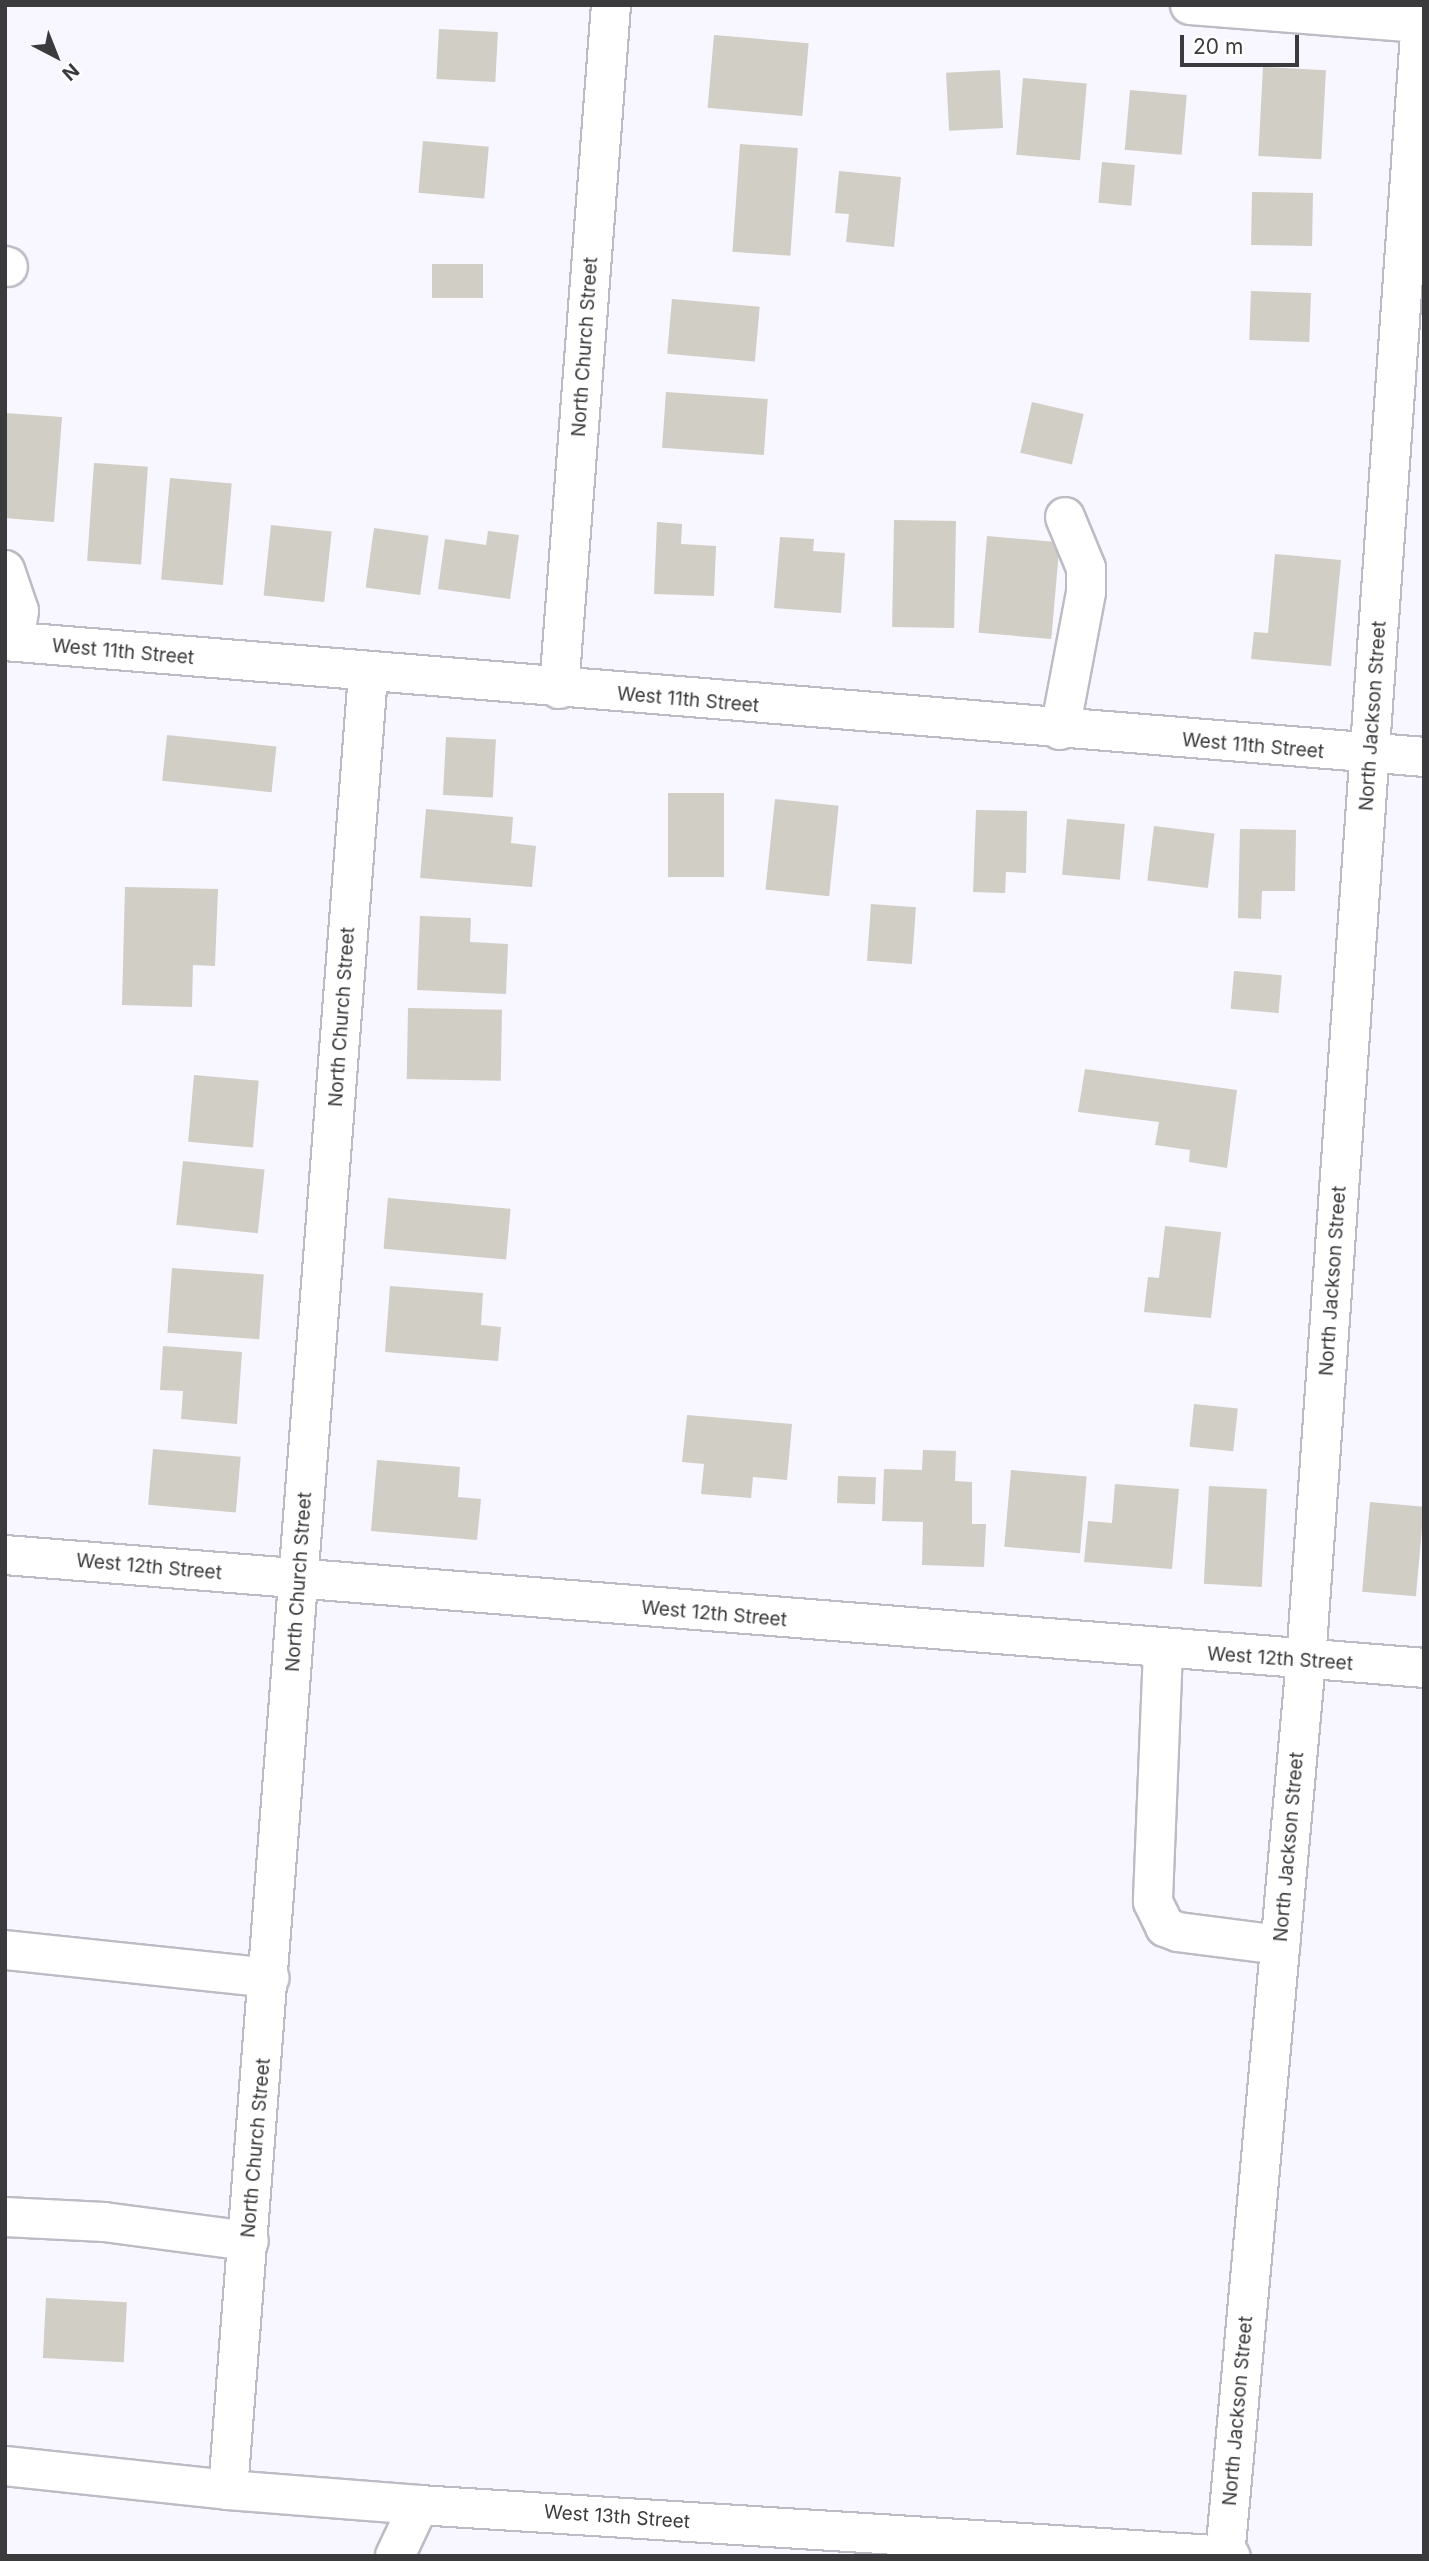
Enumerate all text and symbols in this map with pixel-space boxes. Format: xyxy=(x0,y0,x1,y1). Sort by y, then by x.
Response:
north arrow xyxy=(21,21,91,91)
scale bar xyxy=(1184,21,1303,65)
text: 20 m xyxy=(1193,34,1243,59)
text: N xyxy=(57,59,83,85)
street label: North Church Street xyxy=(567,256,603,438)
street label: North Jackson Street xyxy=(1355,620,1391,812)
street label: West 11th Street xyxy=(51,634,195,670)
street label: West 11th Street xyxy=(616,682,760,718)
street label: West 11th Street xyxy=(1181,728,1325,764)
street label: North Church Street xyxy=(324,926,360,1108)
street label: North Jackson Street xyxy=(1315,1185,1351,1377)
street label: North Church Street xyxy=(281,1491,317,1673)
street label: West 12th Street xyxy=(75,1549,223,1585)
street label: West 12th Street xyxy=(640,1596,788,1632)
street label: West 12th Street xyxy=(1206,1643,1354,1675)
street label: North Jackson Street xyxy=(1269,1751,1309,1943)
street label: North Church Street xyxy=(237,2057,275,2239)
street label: North Jackson Street xyxy=(1218,2315,1258,2507)
street label: West 13th Street xyxy=(543,2501,691,2533)

